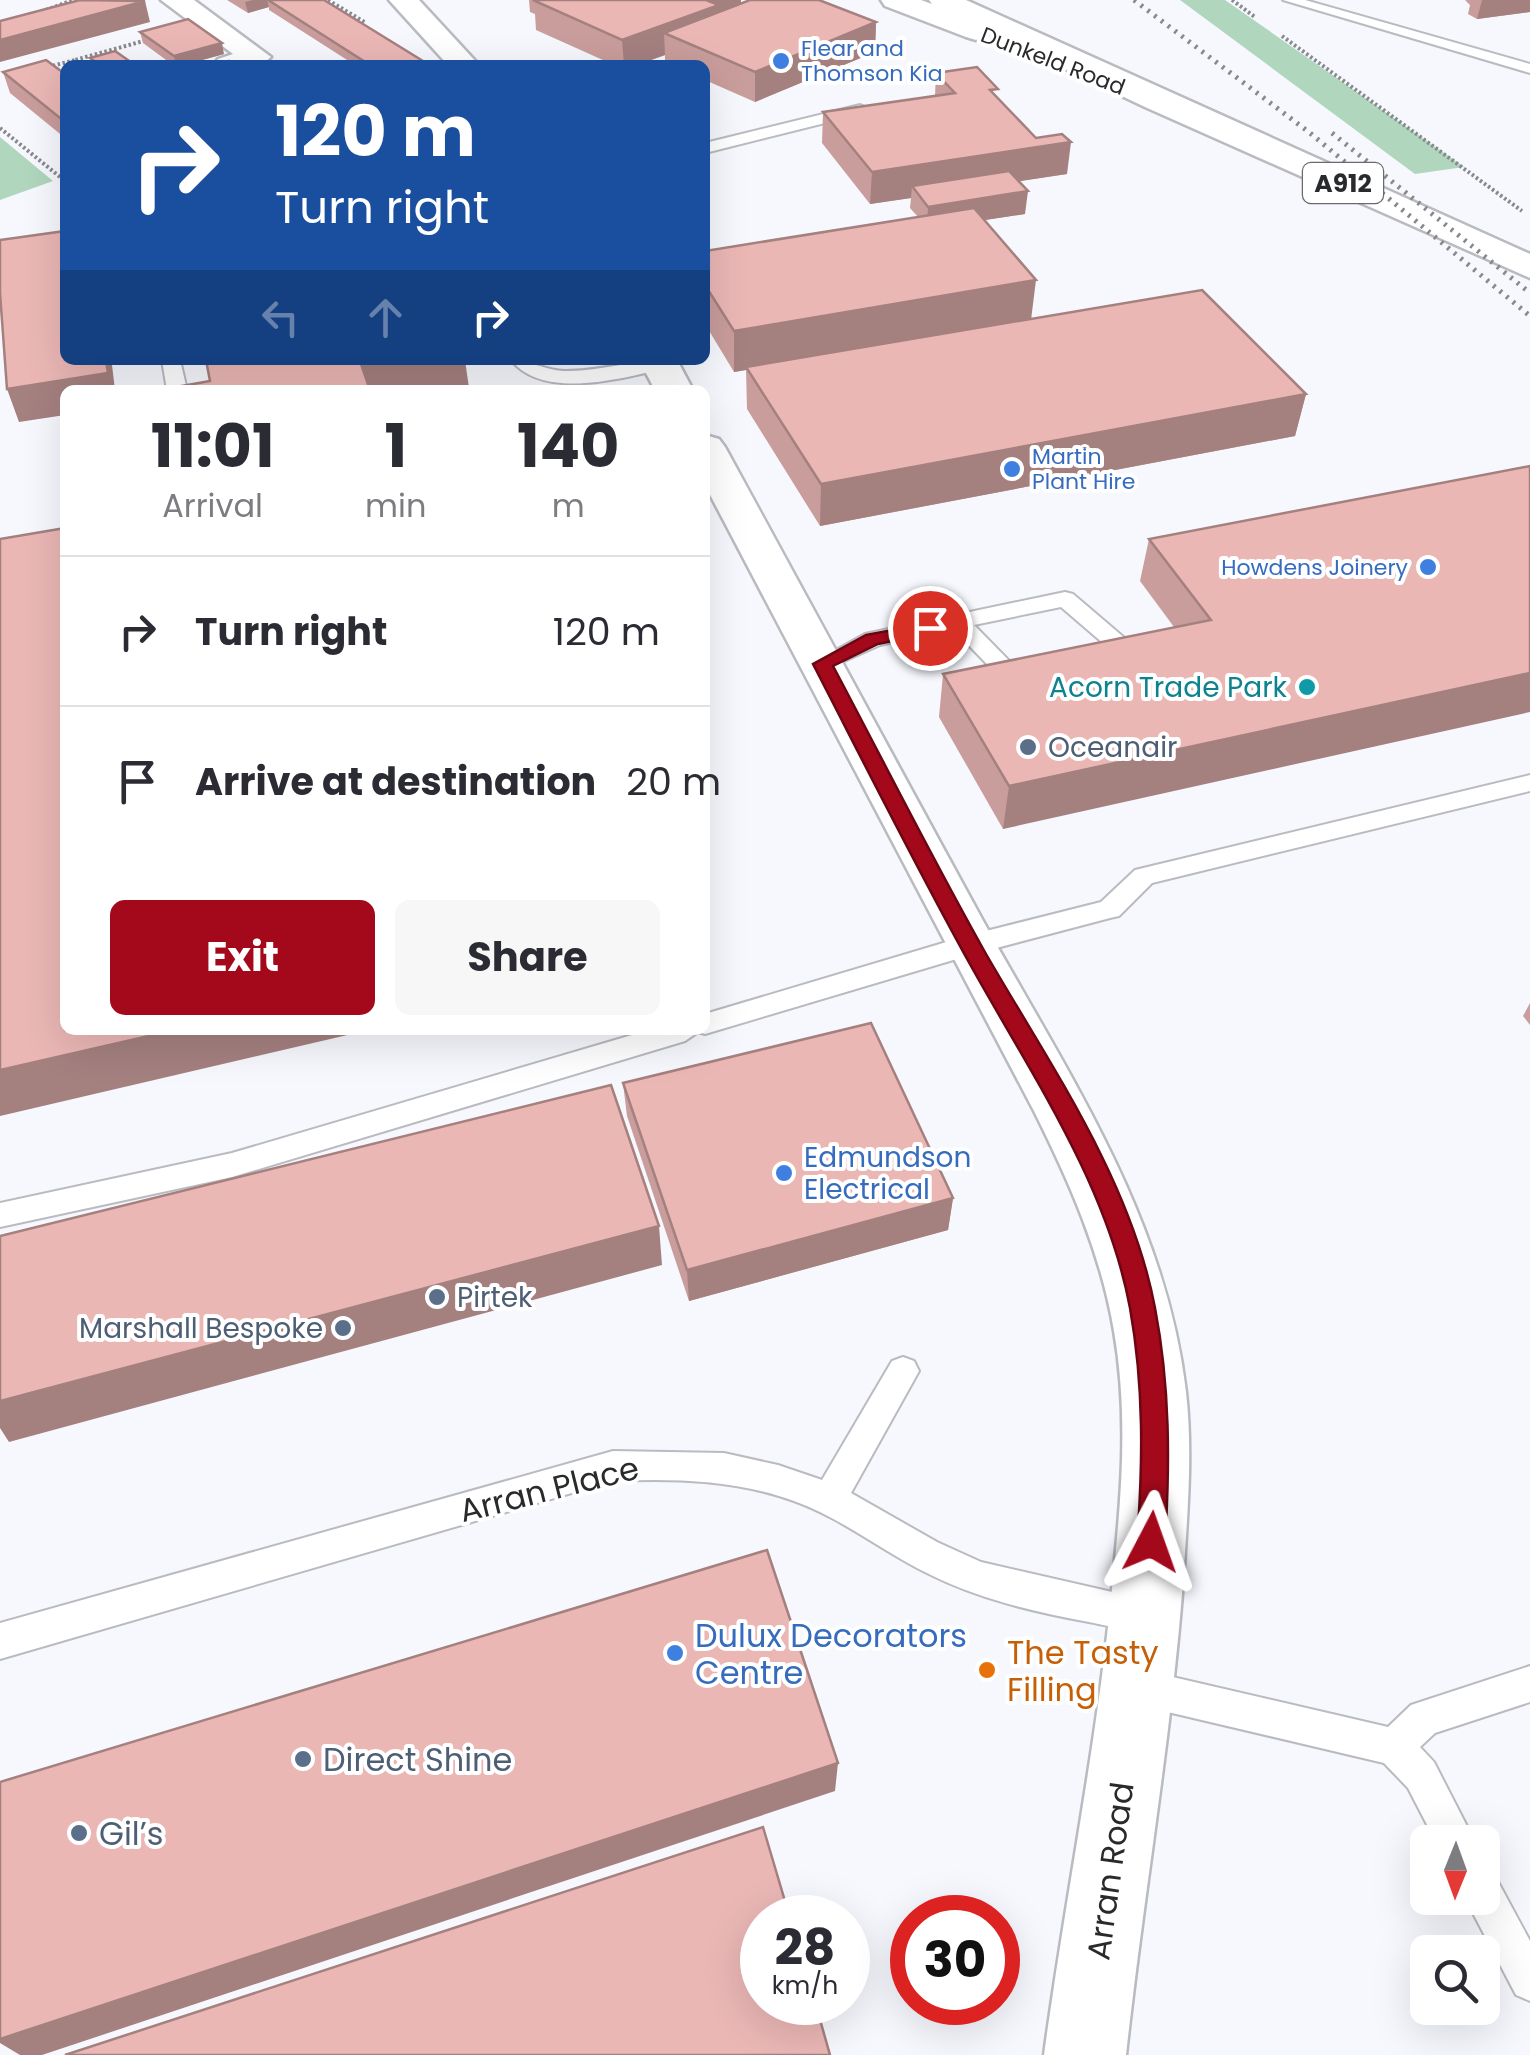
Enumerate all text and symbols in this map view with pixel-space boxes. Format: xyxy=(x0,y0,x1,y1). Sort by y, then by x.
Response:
street label: Dunkeld Road xyxy=(976,19,1130,103)
place label: Flear and Thomson Kia xyxy=(801,33,943,89)
marker: Flear and Thomson Kia xyxy=(770,50,792,72)
text: 120 m xyxy=(275,82,476,181)
icon: right xyxy=(110,100,240,230)
road number: A912 xyxy=(1303,163,1383,203)
text: Turn right xyxy=(275,176,489,239)
icon: left xyxy=(253,290,308,345)
icon: ahead xyxy=(358,290,413,345)
icon: right xyxy=(463,290,518,345)
text: 11:01 xyxy=(151,404,274,488)
text: 1 xyxy=(384,404,407,488)
text: 140 xyxy=(517,404,619,488)
place label: Martin Plant Hire xyxy=(1032,441,1135,497)
marker: Martin Plant Hire xyxy=(1001,458,1023,480)
text: Arrival xyxy=(162,483,263,528)
text: min xyxy=(365,483,426,528)
text: m xyxy=(552,483,585,528)
place label: Howdens Joinery xyxy=(1221,552,1409,583)
marker: Howdens Joinery xyxy=(1417,556,1439,578)
pin xyxy=(888,586,973,671)
icon: arrive xyxy=(903,601,958,656)
icon: right xyxy=(110,604,165,659)
text: Turn right xyxy=(195,605,387,658)
text: 120 m xyxy=(553,605,660,658)
place label: Acorn Trade Park xyxy=(1049,668,1288,707)
marker: Acorn Trade Park xyxy=(1296,676,1318,698)
place label: Oceanair xyxy=(1048,728,1177,767)
marker: Oceanair xyxy=(1017,736,1039,758)
icon: arrive xyxy=(110,754,165,809)
text: Arrive at destination xyxy=(195,755,596,808)
text: 20 m xyxy=(626,755,721,808)
button: Exit xyxy=(110,900,375,1015)
button: Share xyxy=(395,900,660,1015)
place label: Edmundson Electrical xyxy=(804,1138,971,1209)
marker: Edmundson Electrical xyxy=(773,1162,795,1184)
place label: Pirtek xyxy=(457,1278,533,1317)
marker: Pirtek xyxy=(426,1286,448,1308)
place label: Marshall Bespoke xyxy=(79,1309,323,1348)
marker: Marshall Bespoke xyxy=(332,1317,354,1339)
street label: Arran Place xyxy=(455,1445,643,1533)
position arrow xyxy=(1099,1490,1203,1594)
place label: Dulux Decorators Centre xyxy=(695,1613,967,1695)
place label: The Tasty Filling xyxy=(1007,1630,1159,1712)
marker: Dulux Decorators Centre xyxy=(664,1642,686,1664)
marker: The Tasty Filling xyxy=(976,1659,998,1681)
place label: Direct Shine xyxy=(323,1737,512,1782)
marker: Direct Shine xyxy=(292,1748,314,1770)
street label: Arran Road xyxy=(1075,1779,1145,1963)
place label: Gil’s xyxy=(99,1811,163,1856)
marker: Gil’s xyxy=(68,1822,90,1844)
north arrow xyxy=(1410,1825,1500,1915)
map controls xyxy=(1410,1825,1500,2025)
speed limit sign: 30 xyxy=(890,1895,1020,2025)
text: 28 xyxy=(775,1912,835,1983)
button: search xyxy=(1410,1935,1500,2025)
text: km/h xyxy=(772,1968,838,2003)

